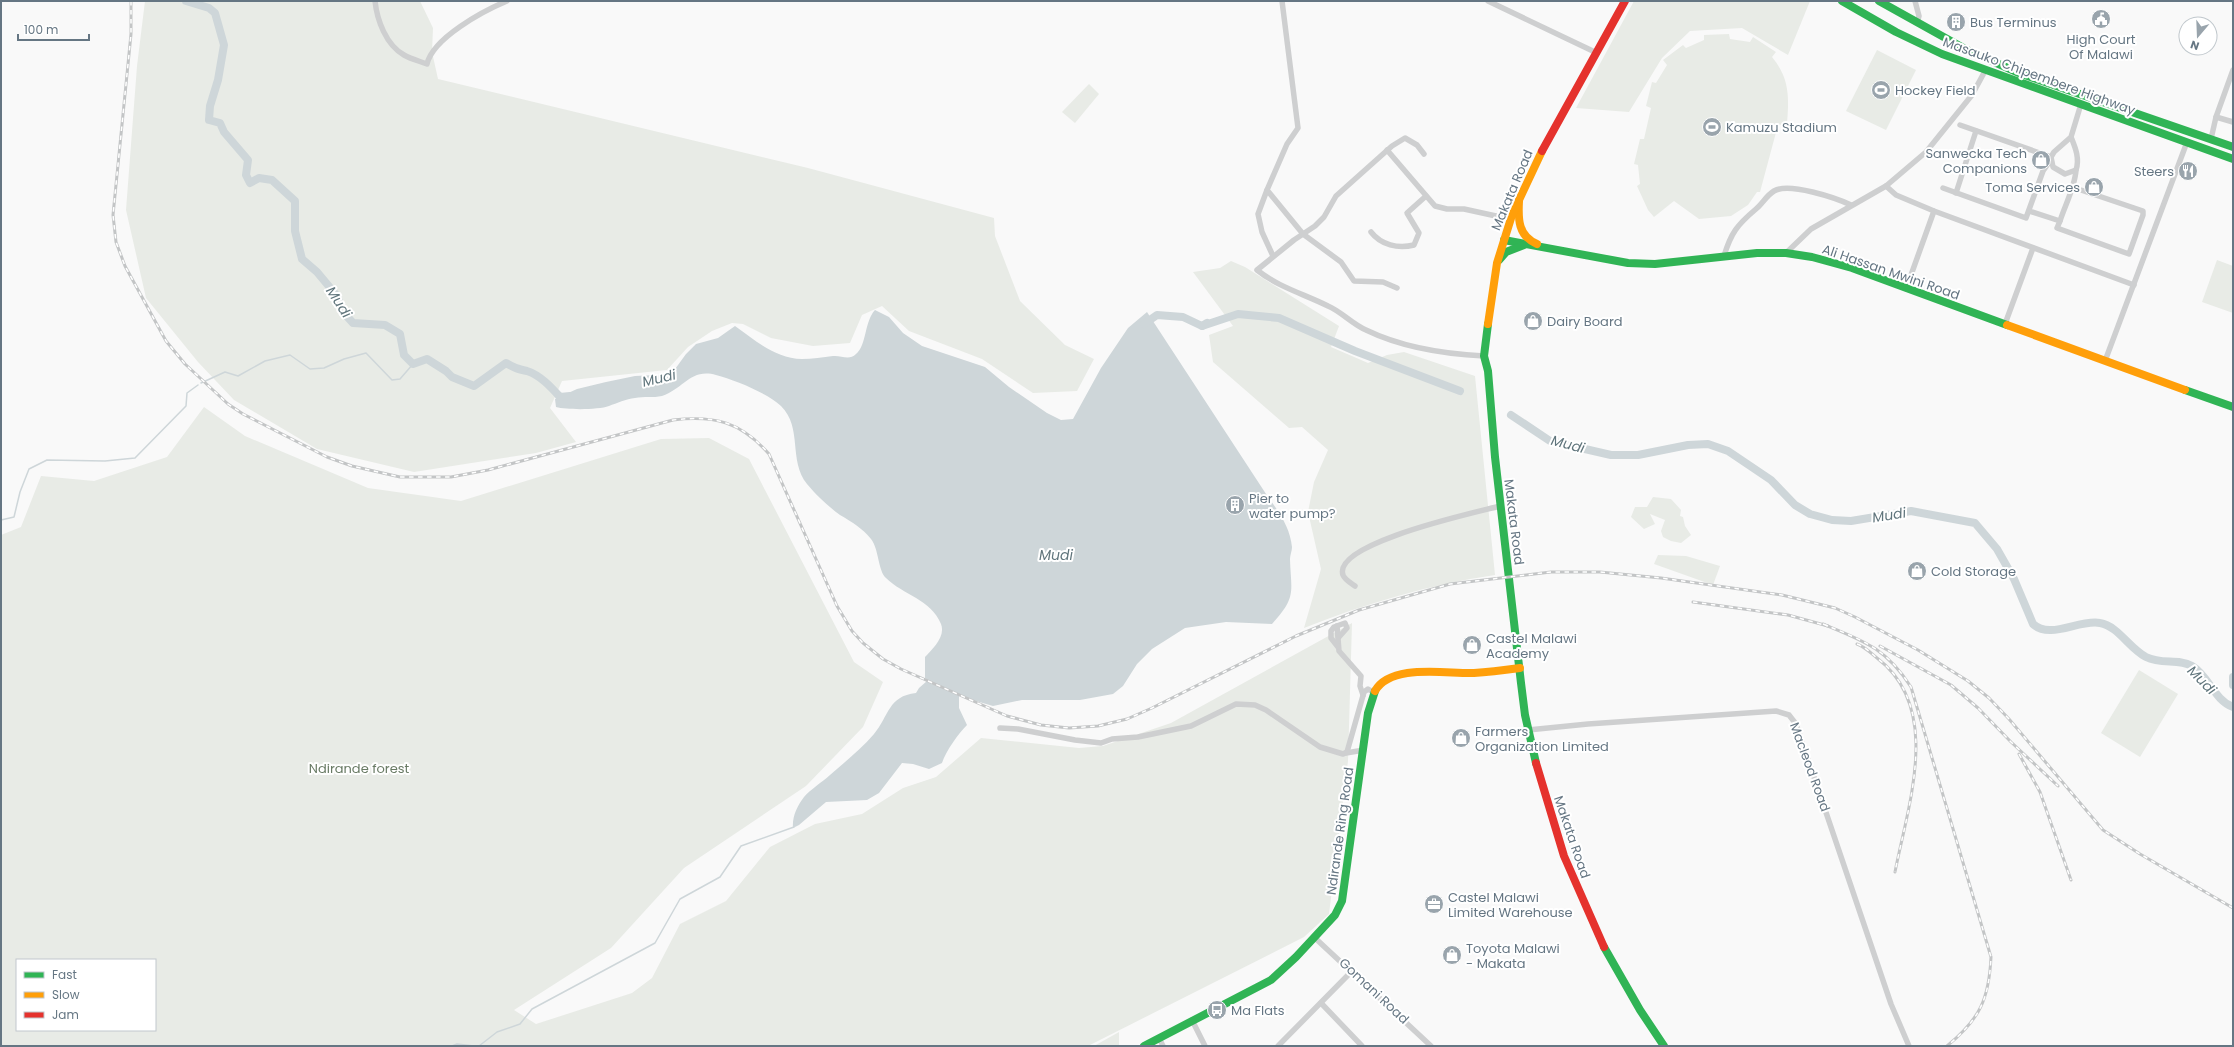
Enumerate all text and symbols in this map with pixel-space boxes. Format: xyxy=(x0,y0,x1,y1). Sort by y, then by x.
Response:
public building icon: High Court Of Malawi xyxy=(2090,8,2112,30)
building icon: Bus Terminus xyxy=(1945,11,1967,33)
place label: Bus Terminus xyxy=(1970,13,2057,32)
scale bar xyxy=(18,16,89,42)
north arrow xyxy=(2178,16,2218,56)
text: 100 m xyxy=(24,21,58,38)
place label: High Court Of Malawi xyxy=(2066,30,2136,64)
street label: Masauko Chipembere Highway xyxy=(1940,32,2138,120)
text: N xyxy=(2188,37,2201,54)
sports icon: Hockey Field xyxy=(1870,79,1892,101)
place label: Hockey Field xyxy=(1895,81,1976,100)
sports icon: Kamuzu Stadium xyxy=(1701,116,1723,138)
place label: Kamuzu Stadium xyxy=(1726,118,1837,137)
place label: Sanwecka Tech Companions xyxy=(1925,144,2027,178)
street label: Makata Road xyxy=(1486,147,1538,233)
shop icon: Sanwecka Tech Companions xyxy=(2030,149,2052,171)
restaurant icon: Steers xyxy=(2177,160,2199,182)
place label: Steers xyxy=(2134,162,2174,181)
shop icon: Toma Services xyxy=(2083,176,2105,198)
place label: Toma Services xyxy=(1985,178,2080,197)
street label: Ali Hassan Mwini Road xyxy=(1820,240,1962,304)
water label: Mudi xyxy=(321,282,357,322)
shop icon: Dairy Board xyxy=(1522,310,1544,332)
place label: Dairy Board xyxy=(1547,312,1623,331)
water label: Mudi xyxy=(640,364,678,392)
water label: Mudi xyxy=(1549,430,1588,458)
street label: Makata Road xyxy=(1499,478,1529,566)
place label: Pier to water pump? xyxy=(1249,489,1336,523)
building icon: Pier to water pump? xyxy=(1224,494,1246,516)
water label: Mudi xyxy=(1871,502,1908,528)
water label: Mudi xyxy=(1039,545,1074,565)
shop icon: Cold Storage xyxy=(1906,560,1928,582)
place label: Cold Storage xyxy=(1931,562,2016,581)
place label: Castel Malawi Academy xyxy=(1486,629,1577,663)
shop icon: Castel Malawi Academy xyxy=(1461,634,1483,656)
water label: Mudi xyxy=(2183,661,2221,699)
street label: Macleod Road xyxy=(1785,720,1835,814)
place label: Farmers Organization Limited xyxy=(1475,722,1609,756)
shop icon: Farmers Organization Limited xyxy=(1450,727,1472,749)
park label: Ndirande forest xyxy=(309,759,409,778)
street label: Ndirande Ring Road xyxy=(1322,766,1358,896)
street label: Makata Road xyxy=(1549,793,1595,881)
place label: Castel Malawi Limited Warehouse xyxy=(1448,888,1573,922)
office icon: Castel Malawi Limited Warehouse xyxy=(1423,893,1445,915)
place label: Toyota Malawi - Makata xyxy=(1466,939,1560,973)
shop icon: Toyota Malawi - Makata xyxy=(1441,944,1463,966)
street label: Gomani Road xyxy=(1335,954,1413,1028)
legend xyxy=(16,959,156,1031)
text: Fast xyxy=(52,966,77,983)
text: Slow xyxy=(52,986,80,1003)
bus stop icon: Ma Flats xyxy=(1206,999,1228,1021)
place label: Ma Flats xyxy=(1231,1001,1285,1020)
text: Jam xyxy=(52,1006,79,1023)

